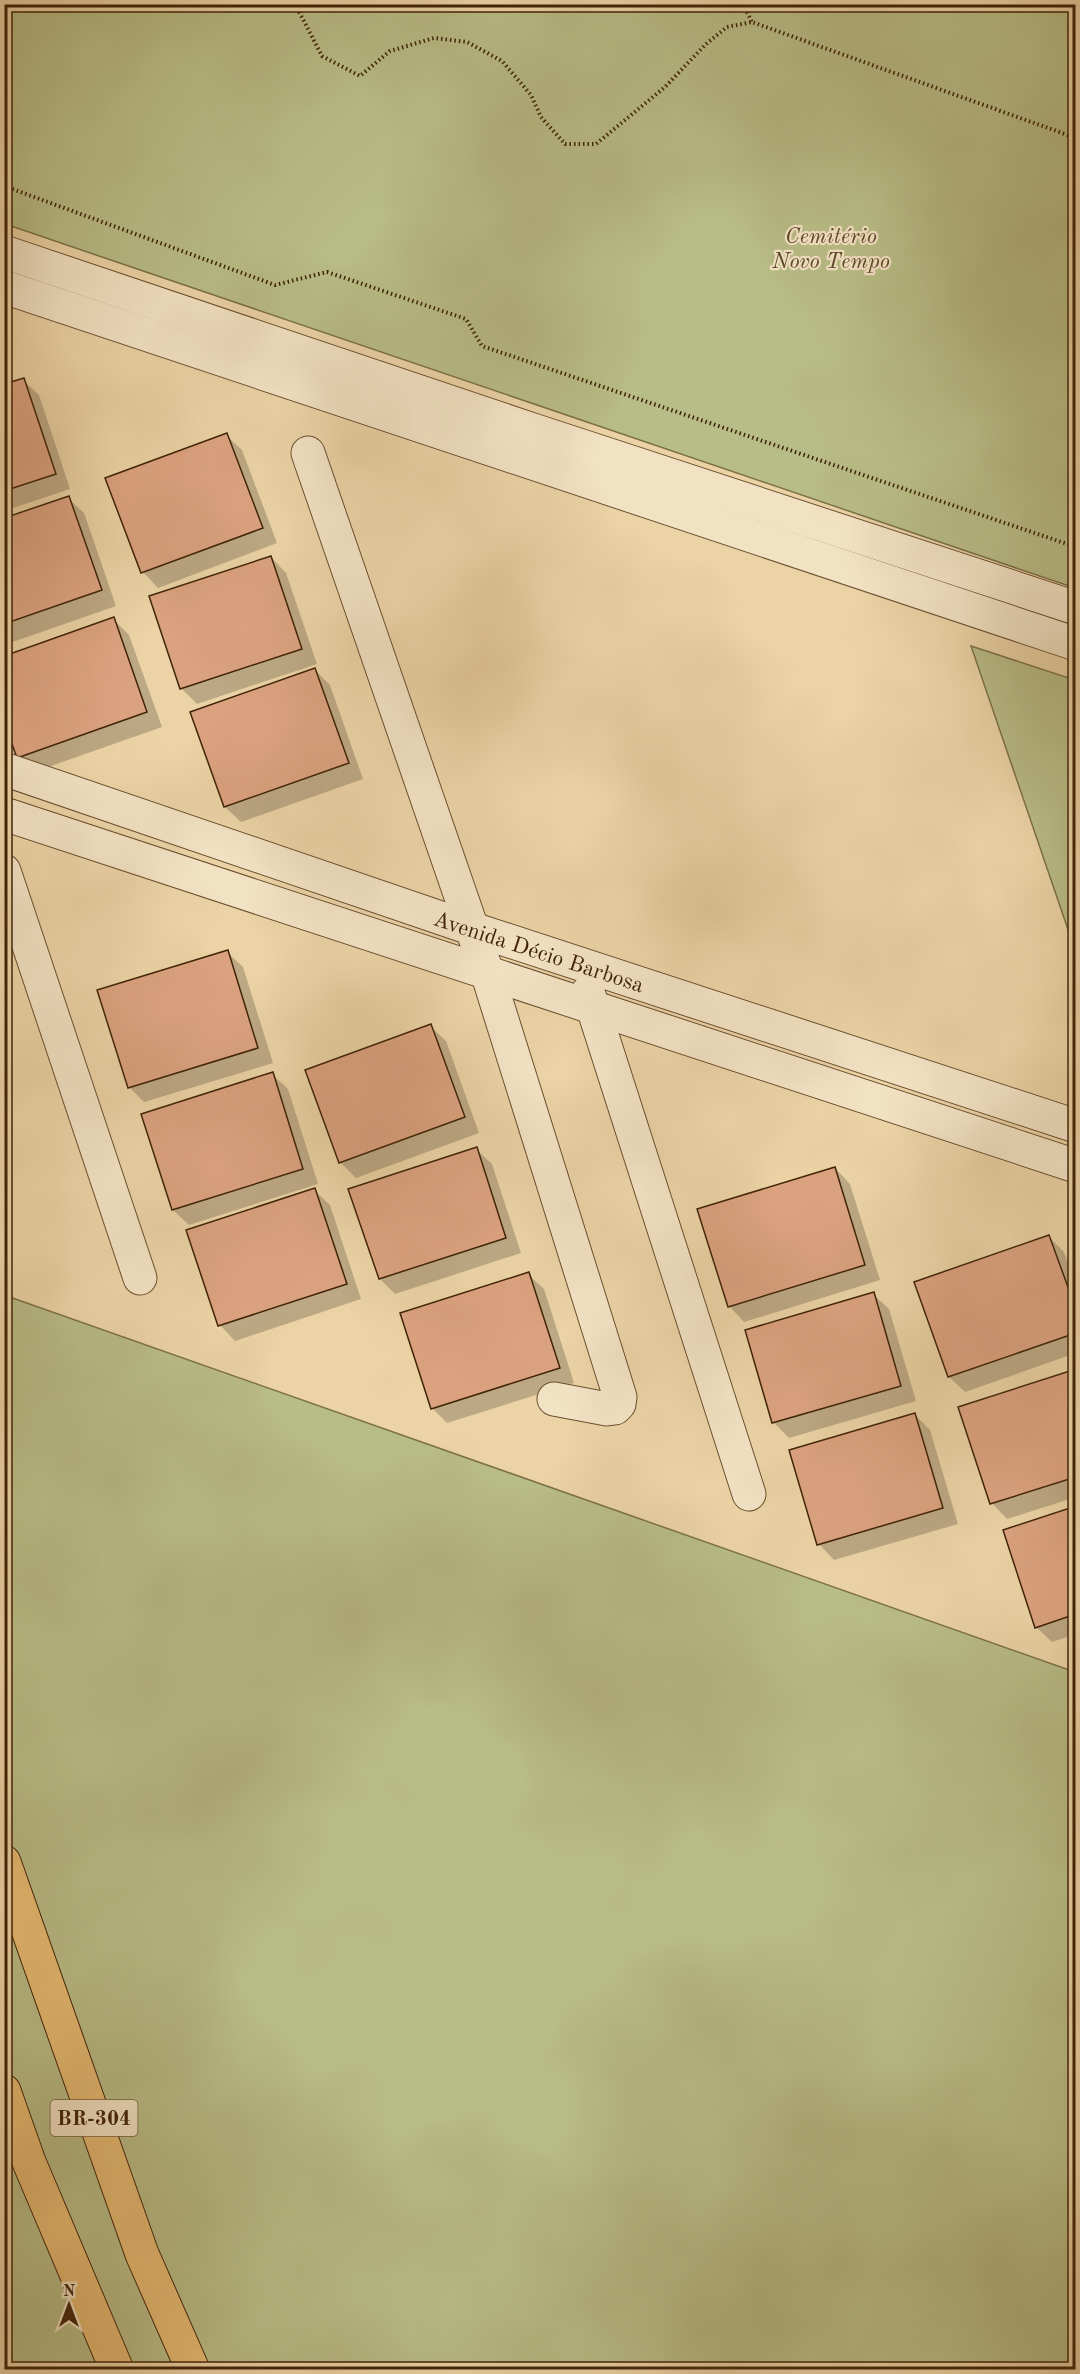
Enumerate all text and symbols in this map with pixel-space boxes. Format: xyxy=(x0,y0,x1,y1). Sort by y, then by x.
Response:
park label: Cemitério Novo Tempo xyxy=(771,226,890,273)
street label: Avenida Décio Barbosa xyxy=(430,908,647,997)
road number: BR-304 xyxy=(50,2100,138,2136)
north arrow xyxy=(39,2275,99,2335)
text: N xyxy=(63,2284,76,2300)

